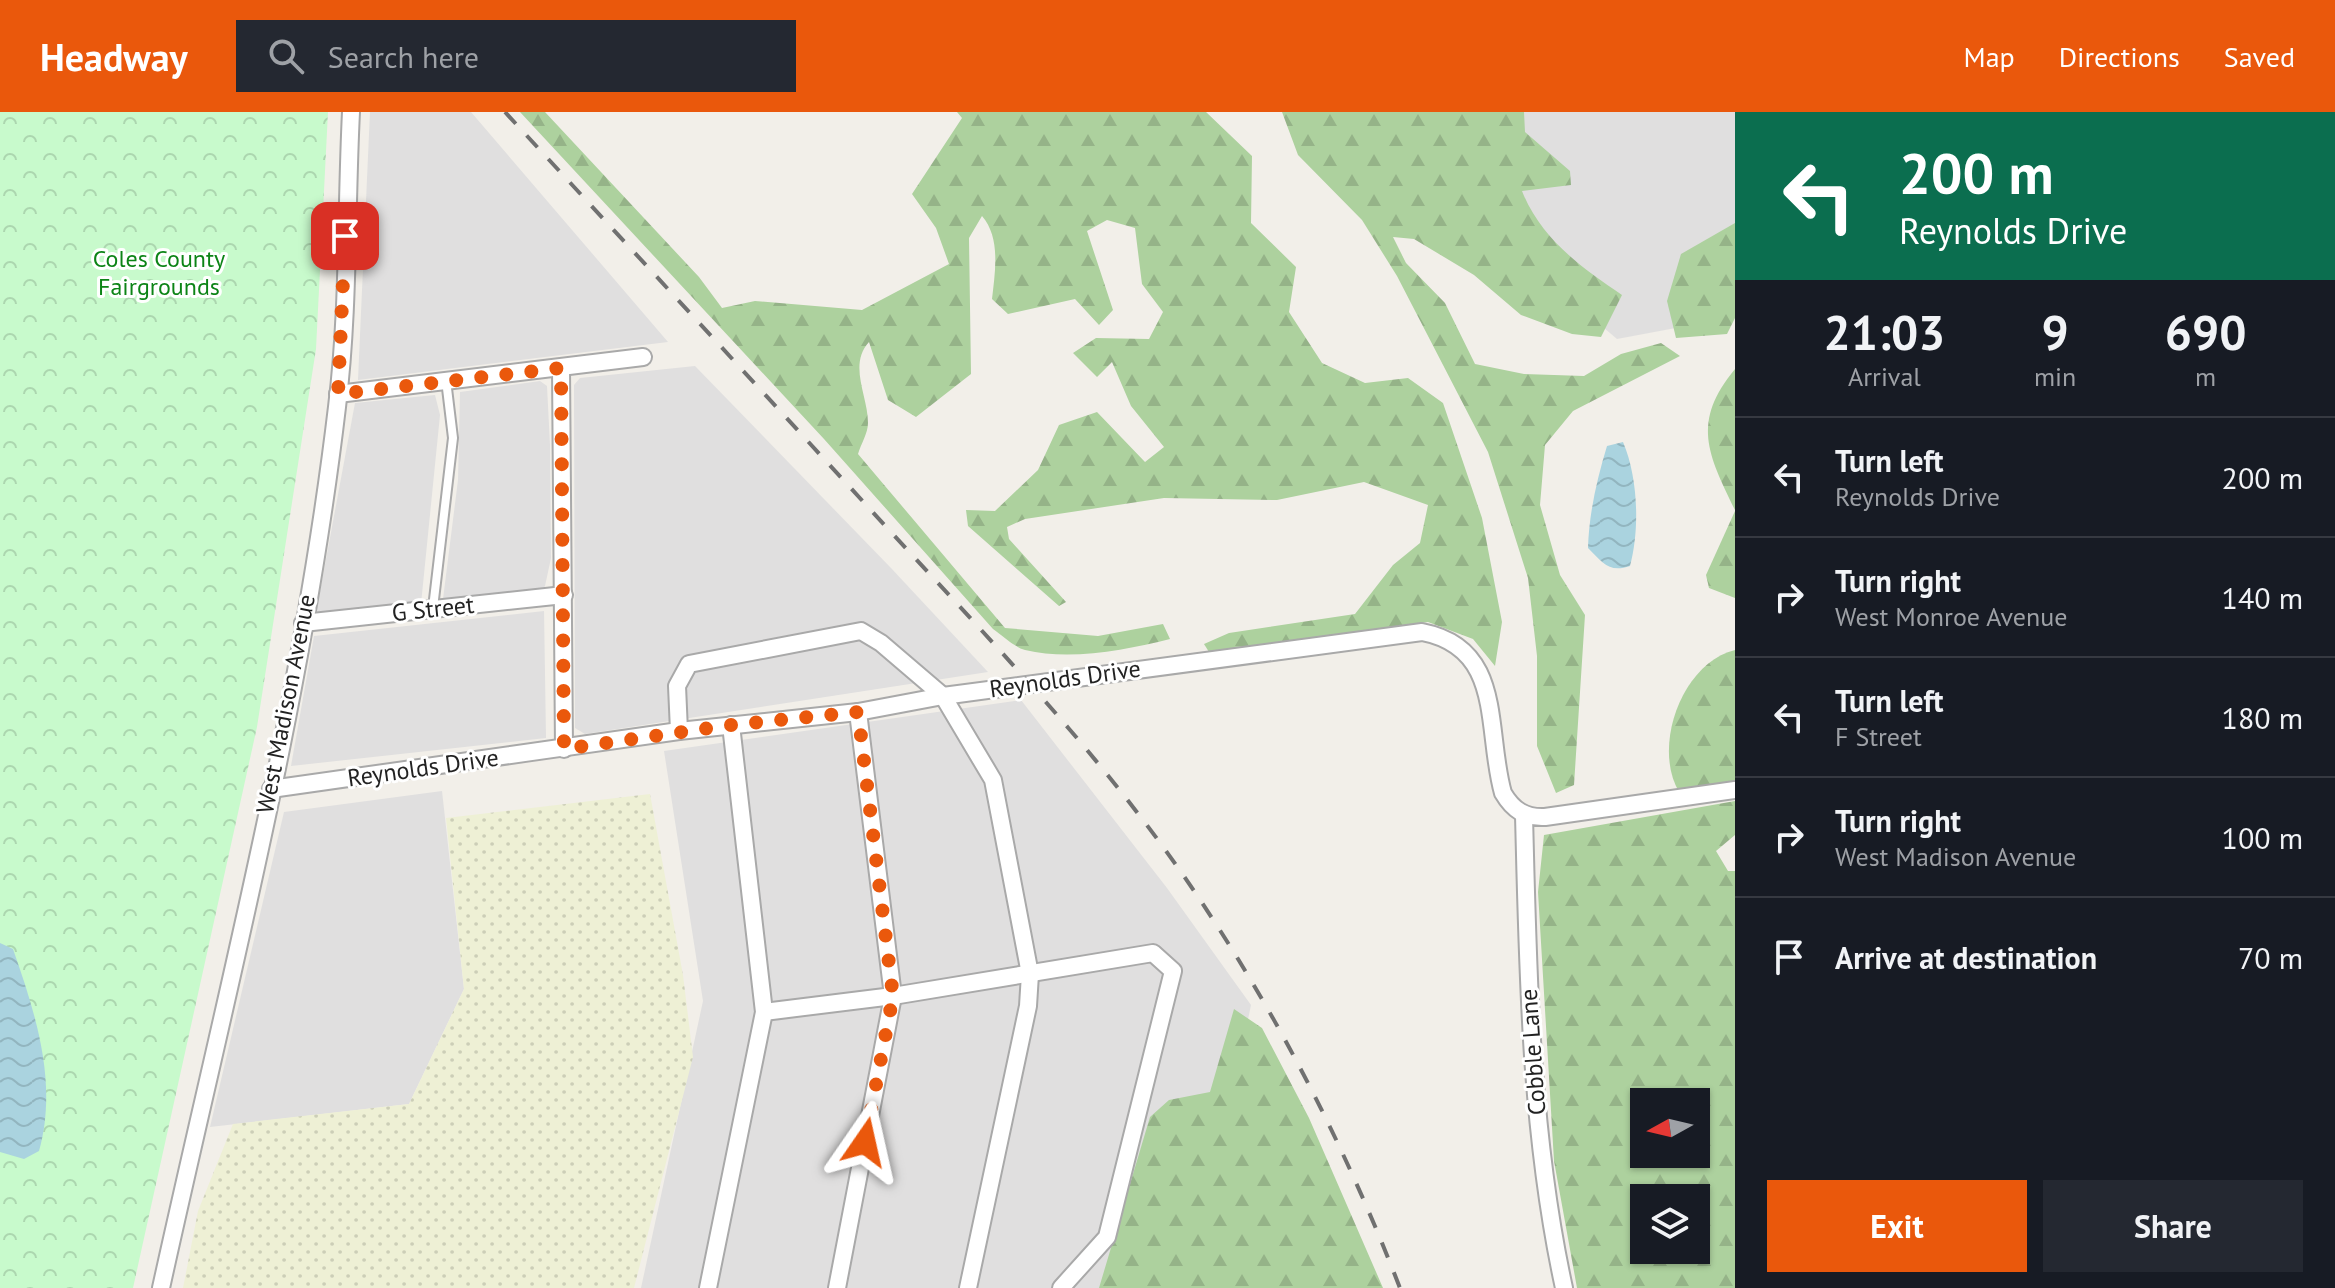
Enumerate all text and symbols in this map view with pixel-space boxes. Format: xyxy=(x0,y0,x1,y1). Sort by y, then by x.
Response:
search box xyxy=(236,20,796,92)
text: Headway xyxy=(40,32,188,81)
icon: search xyxy=(264,34,308,78)
text: Search here xyxy=(328,37,479,76)
text: Map xyxy=(1964,38,2015,75)
text: Directions xyxy=(2059,38,2180,75)
text: Saved xyxy=(2224,38,2295,75)
text: 200 m xyxy=(1899,137,2054,209)
icon: left xyxy=(1767,144,1871,248)
pin xyxy=(311,202,379,270)
text: Reynolds Drive xyxy=(1899,207,2127,254)
icon: arrive xyxy=(323,214,367,258)
park label: Coles County Fairgrounds xyxy=(93,243,225,302)
text: 21:03 xyxy=(1824,301,1945,363)
text: 9 xyxy=(2041,301,2069,363)
text: 690 xyxy=(2165,301,2246,363)
text: Arrival xyxy=(1848,360,1921,393)
text: min xyxy=(2034,360,2076,393)
text: m xyxy=(2195,360,2216,393)
text: Turn left xyxy=(1835,441,1943,480)
icon: left xyxy=(1767,455,1811,499)
text: 200 m xyxy=(2222,458,2303,497)
text: Reynolds Drive xyxy=(1835,480,2000,513)
text: Turn right xyxy=(1835,561,1961,600)
icon: right xyxy=(1767,575,1811,619)
text: 140 m xyxy=(2222,578,2303,617)
street label: G Street xyxy=(390,589,476,628)
street label: West Madison Avenue xyxy=(249,592,322,816)
text: West Monroe Avenue xyxy=(1835,600,2067,633)
street label: Reynolds Drive xyxy=(987,653,1142,704)
text: Turn left xyxy=(1835,681,1943,720)
icon: left xyxy=(1767,695,1811,739)
text: 180 m xyxy=(2222,698,2303,737)
text: F Street xyxy=(1835,720,1922,753)
street label: Reynolds Drive xyxy=(345,742,500,793)
text: Turn right xyxy=(1835,801,1961,840)
icon: right xyxy=(1767,815,1811,859)
text: 100 m xyxy=(2222,818,2303,857)
text: West Madison Avenue xyxy=(1835,840,2076,873)
icon: arrive xyxy=(1767,935,1811,979)
text: Arrive at destination xyxy=(1835,938,2097,977)
text: 70 m xyxy=(2238,938,2303,977)
street label: Cobble Lane xyxy=(1513,988,1552,1116)
north arrow xyxy=(1630,1088,1710,1168)
map controls xyxy=(1630,1088,1710,1264)
position arrow xyxy=(823,1100,907,1184)
button: Exit xyxy=(1767,1180,2027,1272)
button: Share xyxy=(2043,1180,2303,1272)
button: layers xyxy=(1630,1184,1710,1264)

